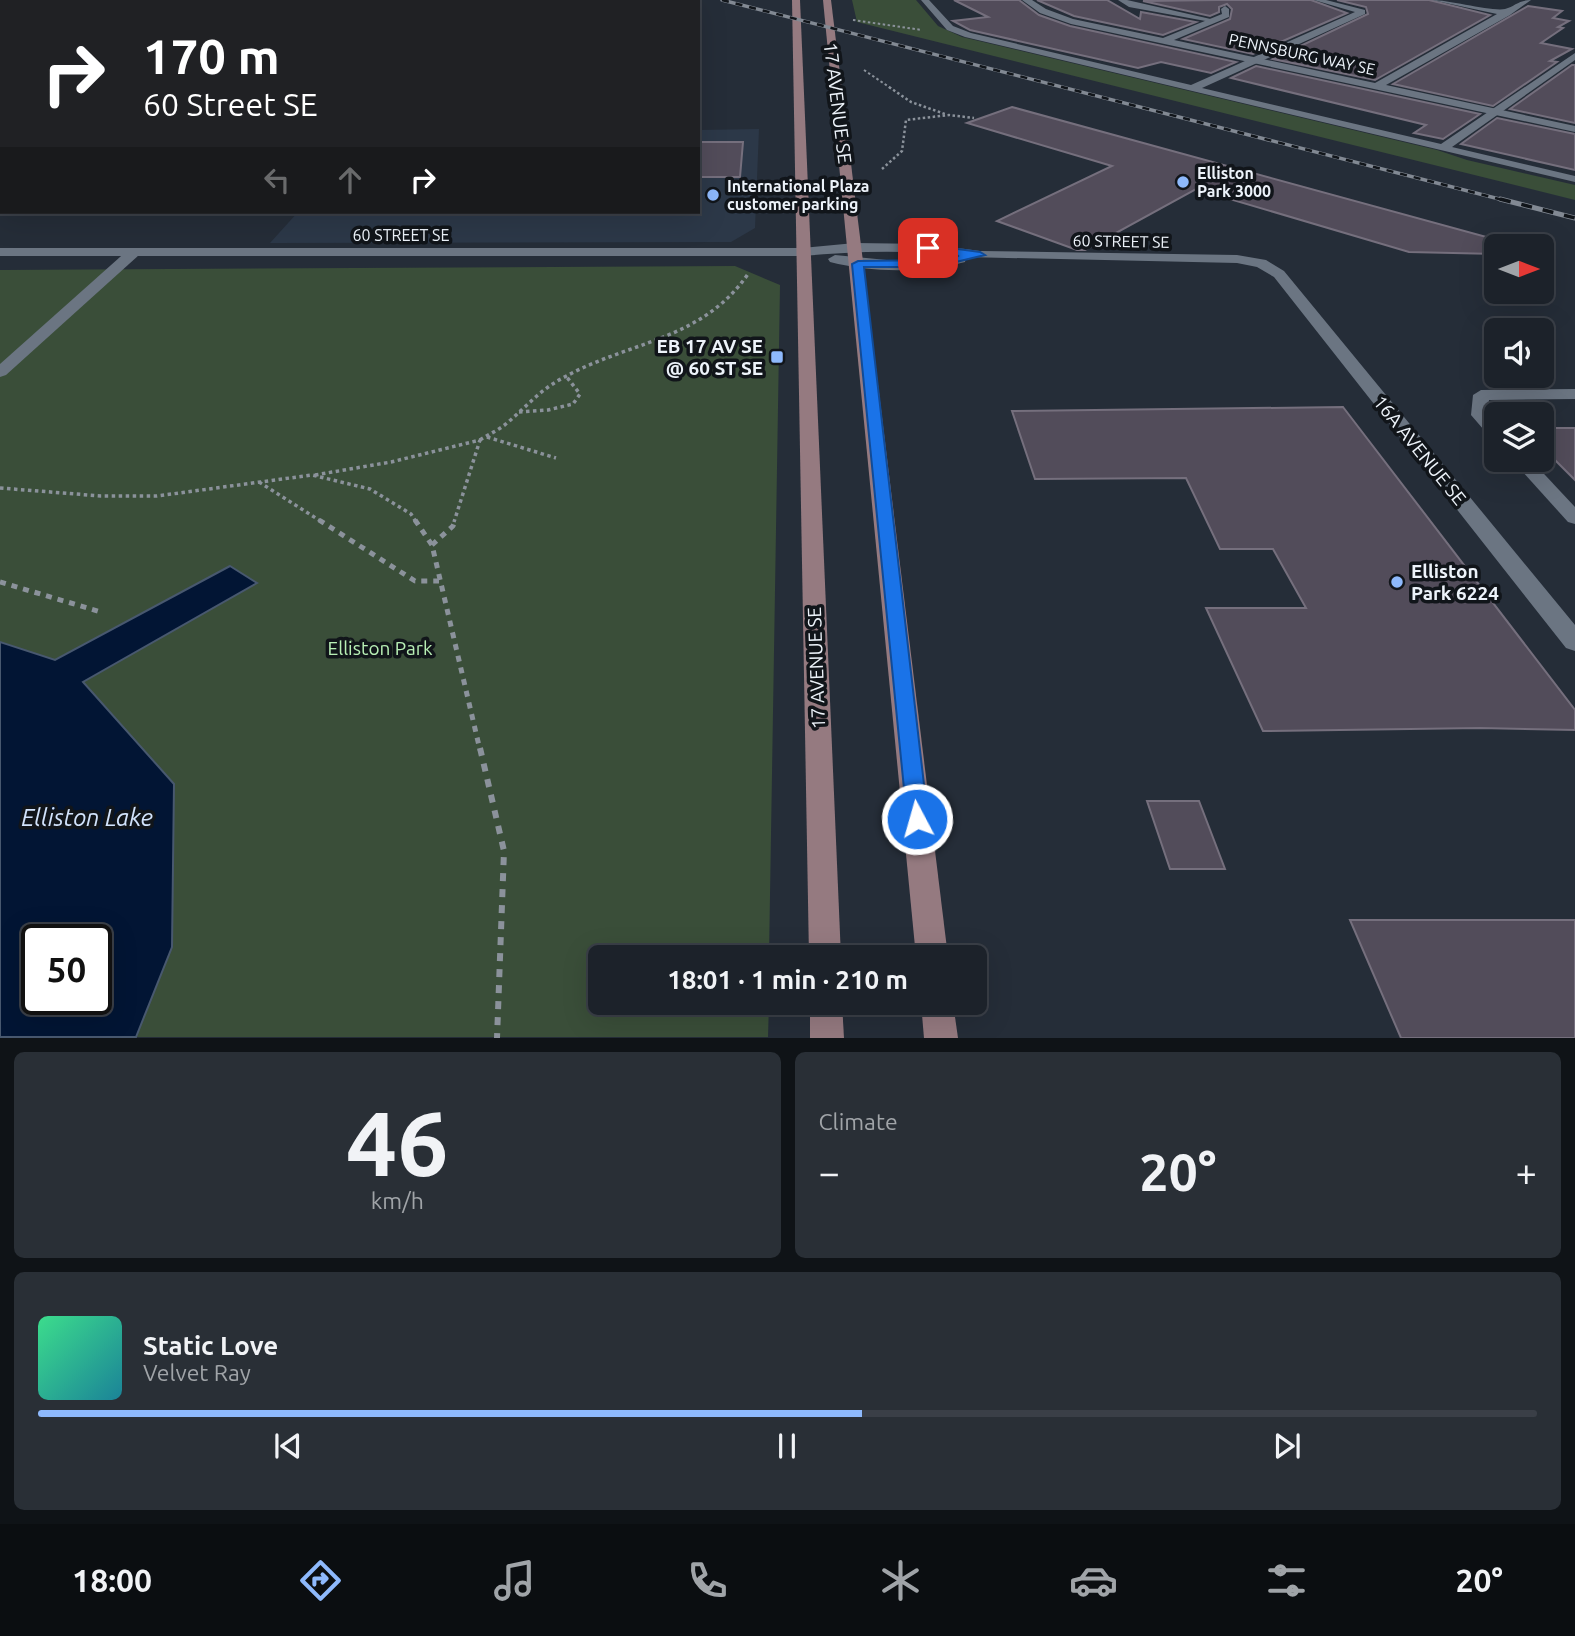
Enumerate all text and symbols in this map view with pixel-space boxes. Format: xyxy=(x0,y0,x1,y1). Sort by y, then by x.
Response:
icon: right xyxy=(28,28,119,119)
text: 170 m xyxy=(143,28,280,83)
street label: PENNSBURG WAY SE xyxy=(1227,30,1377,78)
street label: 17 AVENUE SE xyxy=(820,41,856,165)
text: 60 Street SE xyxy=(143,86,318,122)
icon: left xyxy=(258,161,296,199)
icon: ahead xyxy=(331,161,369,199)
icon: right xyxy=(404,161,442,199)
place label: Elliston Park 3000 xyxy=(1197,164,1271,200)
marker: Elliston Park 3000 xyxy=(1175,174,1191,190)
place label: International Plaza customer parking xyxy=(727,177,870,213)
marker: International Plaza customer parking xyxy=(705,187,721,203)
pin xyxy=(898,218,958,278)
street label: 60 STREET SE xyxy=(353,226,449,244)
icon: arrive xyxy=(909,229,947,267)
street label: 60 STREET SE xyxy=(1072,231,1170,251)
north arrow xyxy=(1484,234,1554,304)
map controls xyxy=(1484,234,1554,472)
button: sound xyxy=(1484,318,1554,388)
place label: EB 17 AV SE @ 60 ST SE xyxy=(657,335,763,379)
marker: EB 17 AV SE @ 60 ST SE xyxy=(769,349,785,365)
street label: 16A AVENUE SE xyxy=(1369,391,1471,509)
button: layers xyxy=(1484,402,1554,472)
place label: Elliston Park 6224 xyxy=(1411,560,1499,604)
marker: Elliston Park 6224 xyxy=(1389,574,1405,590)
street label: 17 AVENUE SE xyxy=(803,607,829,729)
park label: Elliston Park xyxy=(328,637,433,659)
position arrow xyxy=(880,782,954,856)
water label: Elliston Lake xyxy=(21,804,153,831)
speed limit sign: 50 xyxy=(21,924,112,1015)
text: 18:01 · 1 min · 210 m xyxy=(667,965,908,994)
text: 46 xyxy=(346,1091,449,1193)
text: Climate xyxy=(819,1109,898,1134)
text: 20° xyxy=(1139,1143,1216,1201)
text: − xyxy=(819,1151,840,1193)
text: + xyxy=(1516,1151,1537,1193)
text: km/h xyxy=(371,1188,424,1213)
text: Static Love xyxy=(143,1331,278,1360)
text: Velvet Ray xyxy=(143,1360,251,1385)
icon: previous xyxy=(269,1427,307,1465)
icon: pause xyxy=(768,1427,806,1465)
icon: next xyxy=(1268,1427,1306,1465)
icon: directions xyxy=(296,1556,345,1605)
icon: music xyxy=(490,1556,539,1605)
icon: phone xyxy=(683,1556,732,1605)
icon: climate xyxy=(876,1556,925,1605)
icon: car xyxy=(1069,1556,1118,1605)
icon: filters xyxy=(1262,1556,1311,1605)
text: 18:00 xyxy=(72,1562,152,1598)
text: 20° xyxy=(1455,1562,1503,1598)

